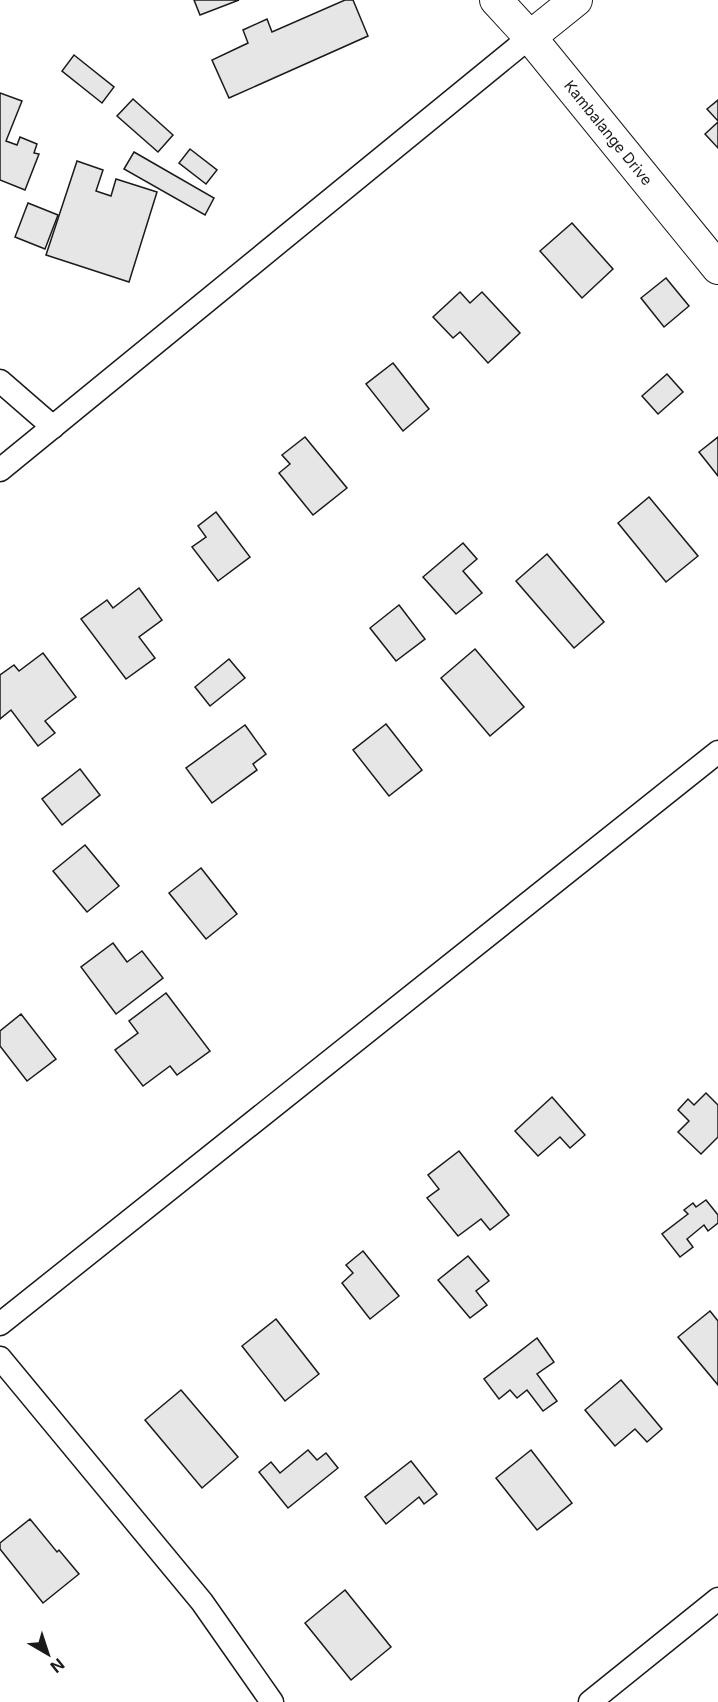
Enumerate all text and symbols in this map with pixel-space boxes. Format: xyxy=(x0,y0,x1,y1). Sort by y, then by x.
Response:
street label: Kambalange Drive xyxy=(560,76,657,189)
north arrow xyxy=(18,1624,78,1684)
text: N xyxy=(46,1654,68,1677)

